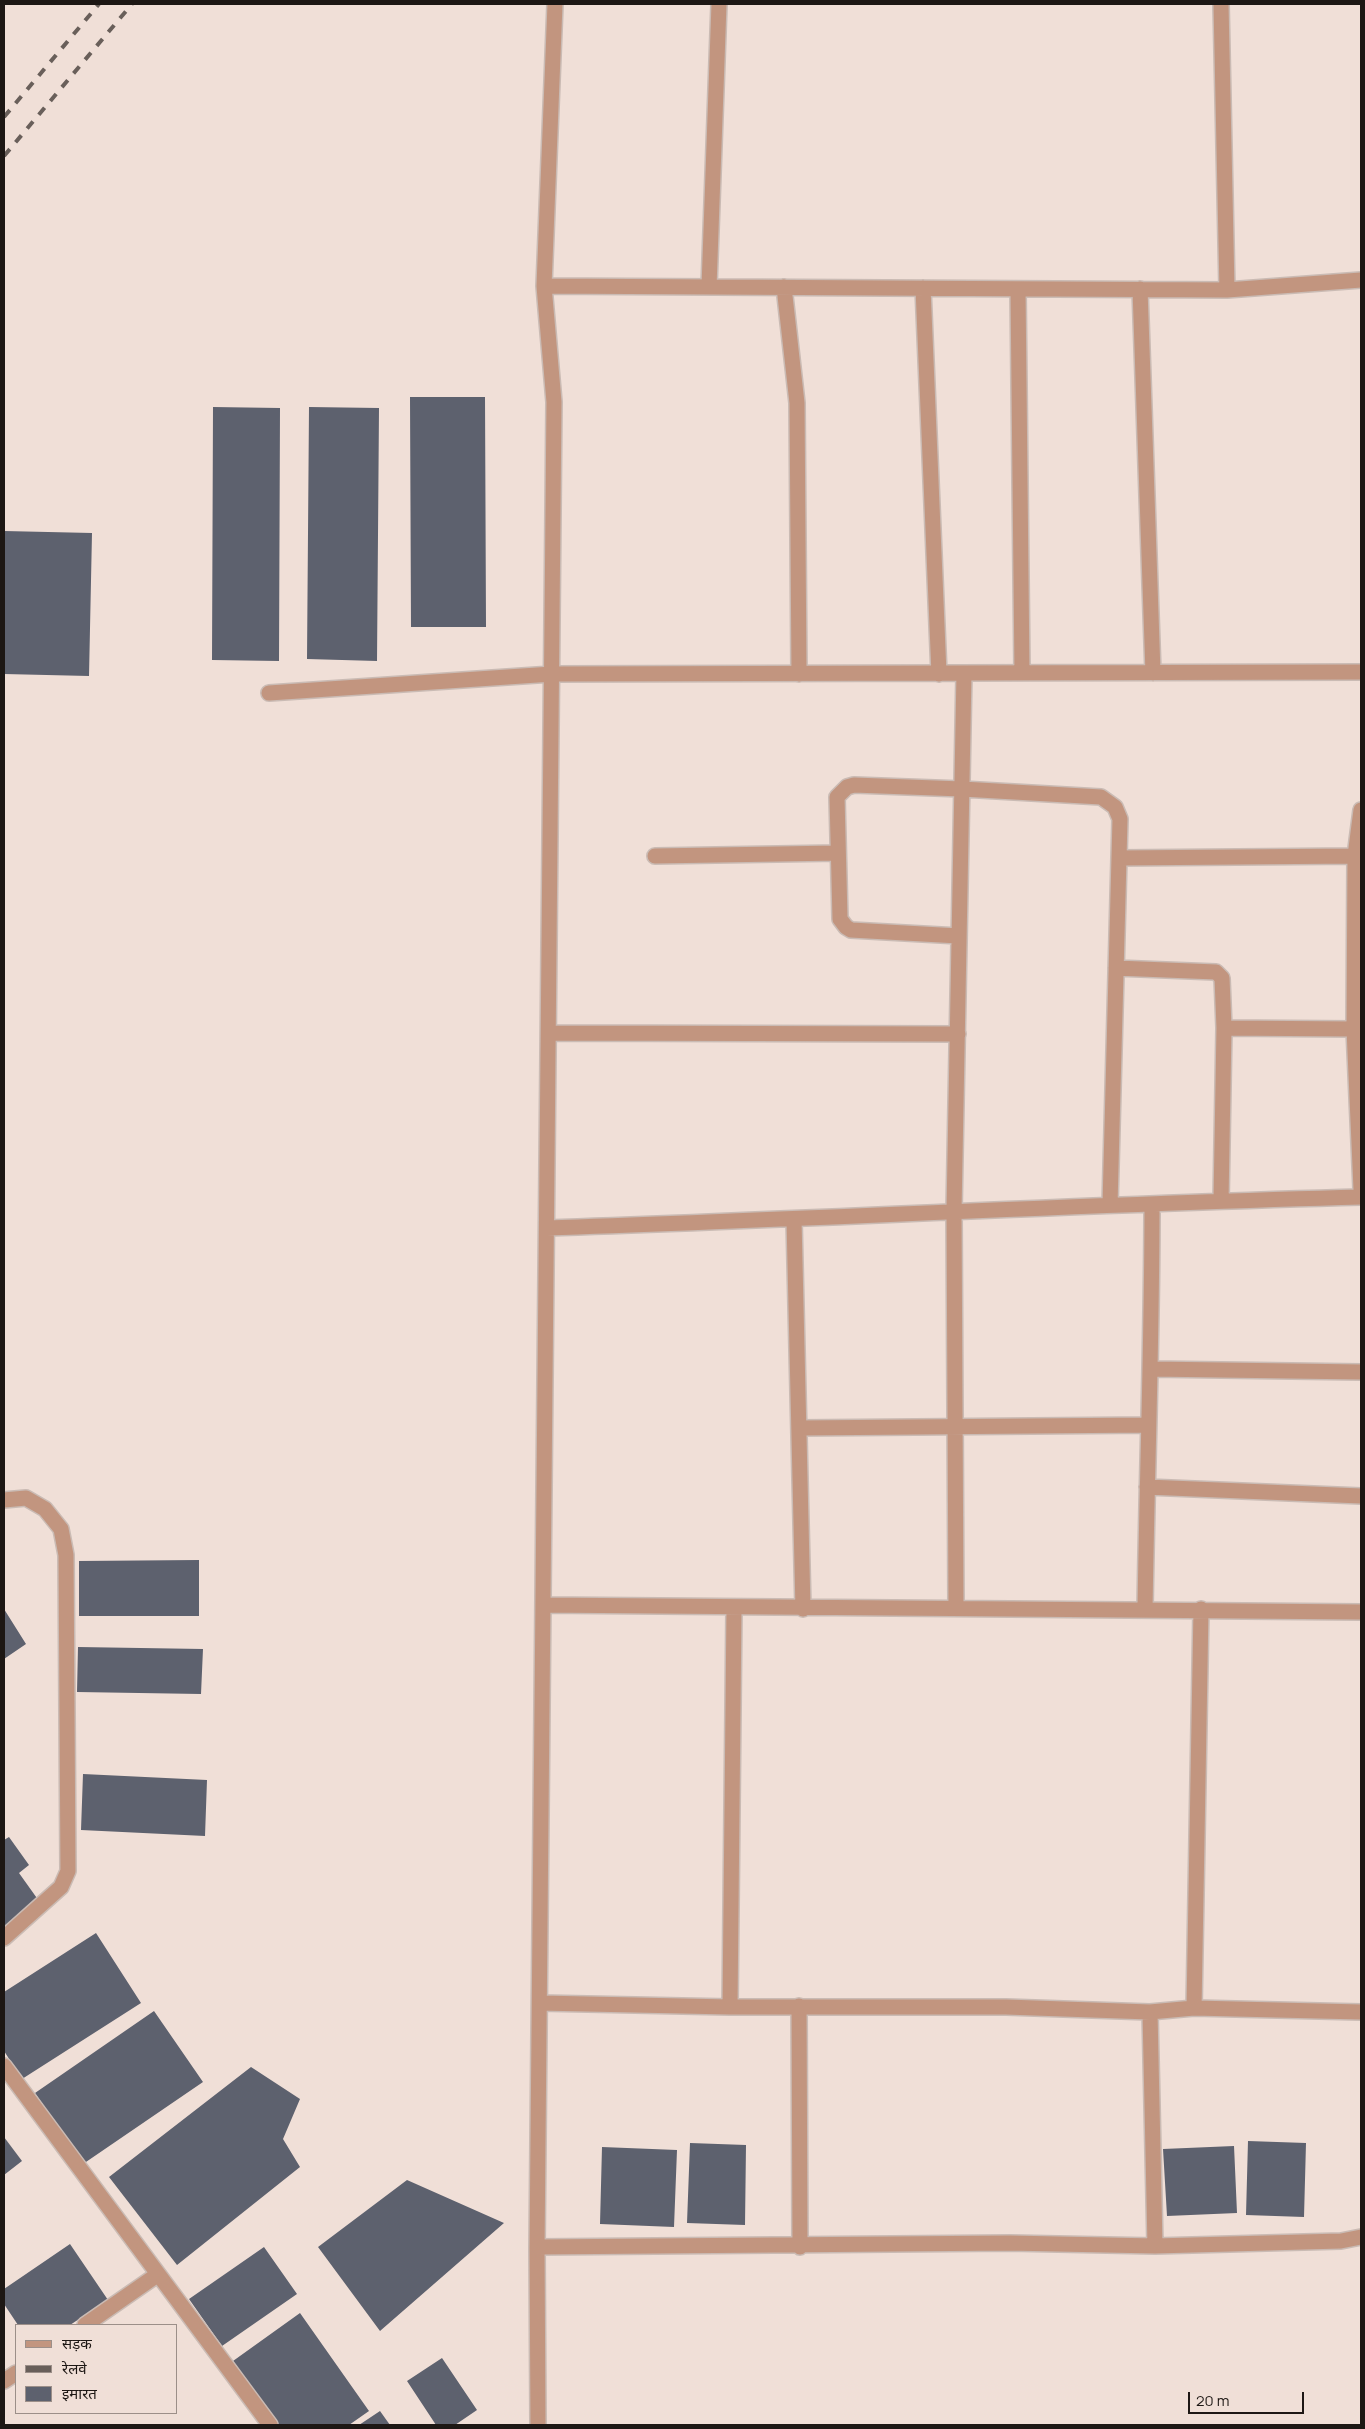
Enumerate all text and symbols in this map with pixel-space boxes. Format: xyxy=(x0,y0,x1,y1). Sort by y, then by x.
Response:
legend xyxy=(15,2324,178,2414)
text: सड़क xyxy=(62,2333,92,2354)
text: रेलवे xyxy=(62,2358,87,2379)
scale bar xyxy=(1190,2382,1306,2414)
text: इमारत xyxy=(62,2383,97,2404)
text: 20 m xyxy=(1196,2390,1229,2411)

